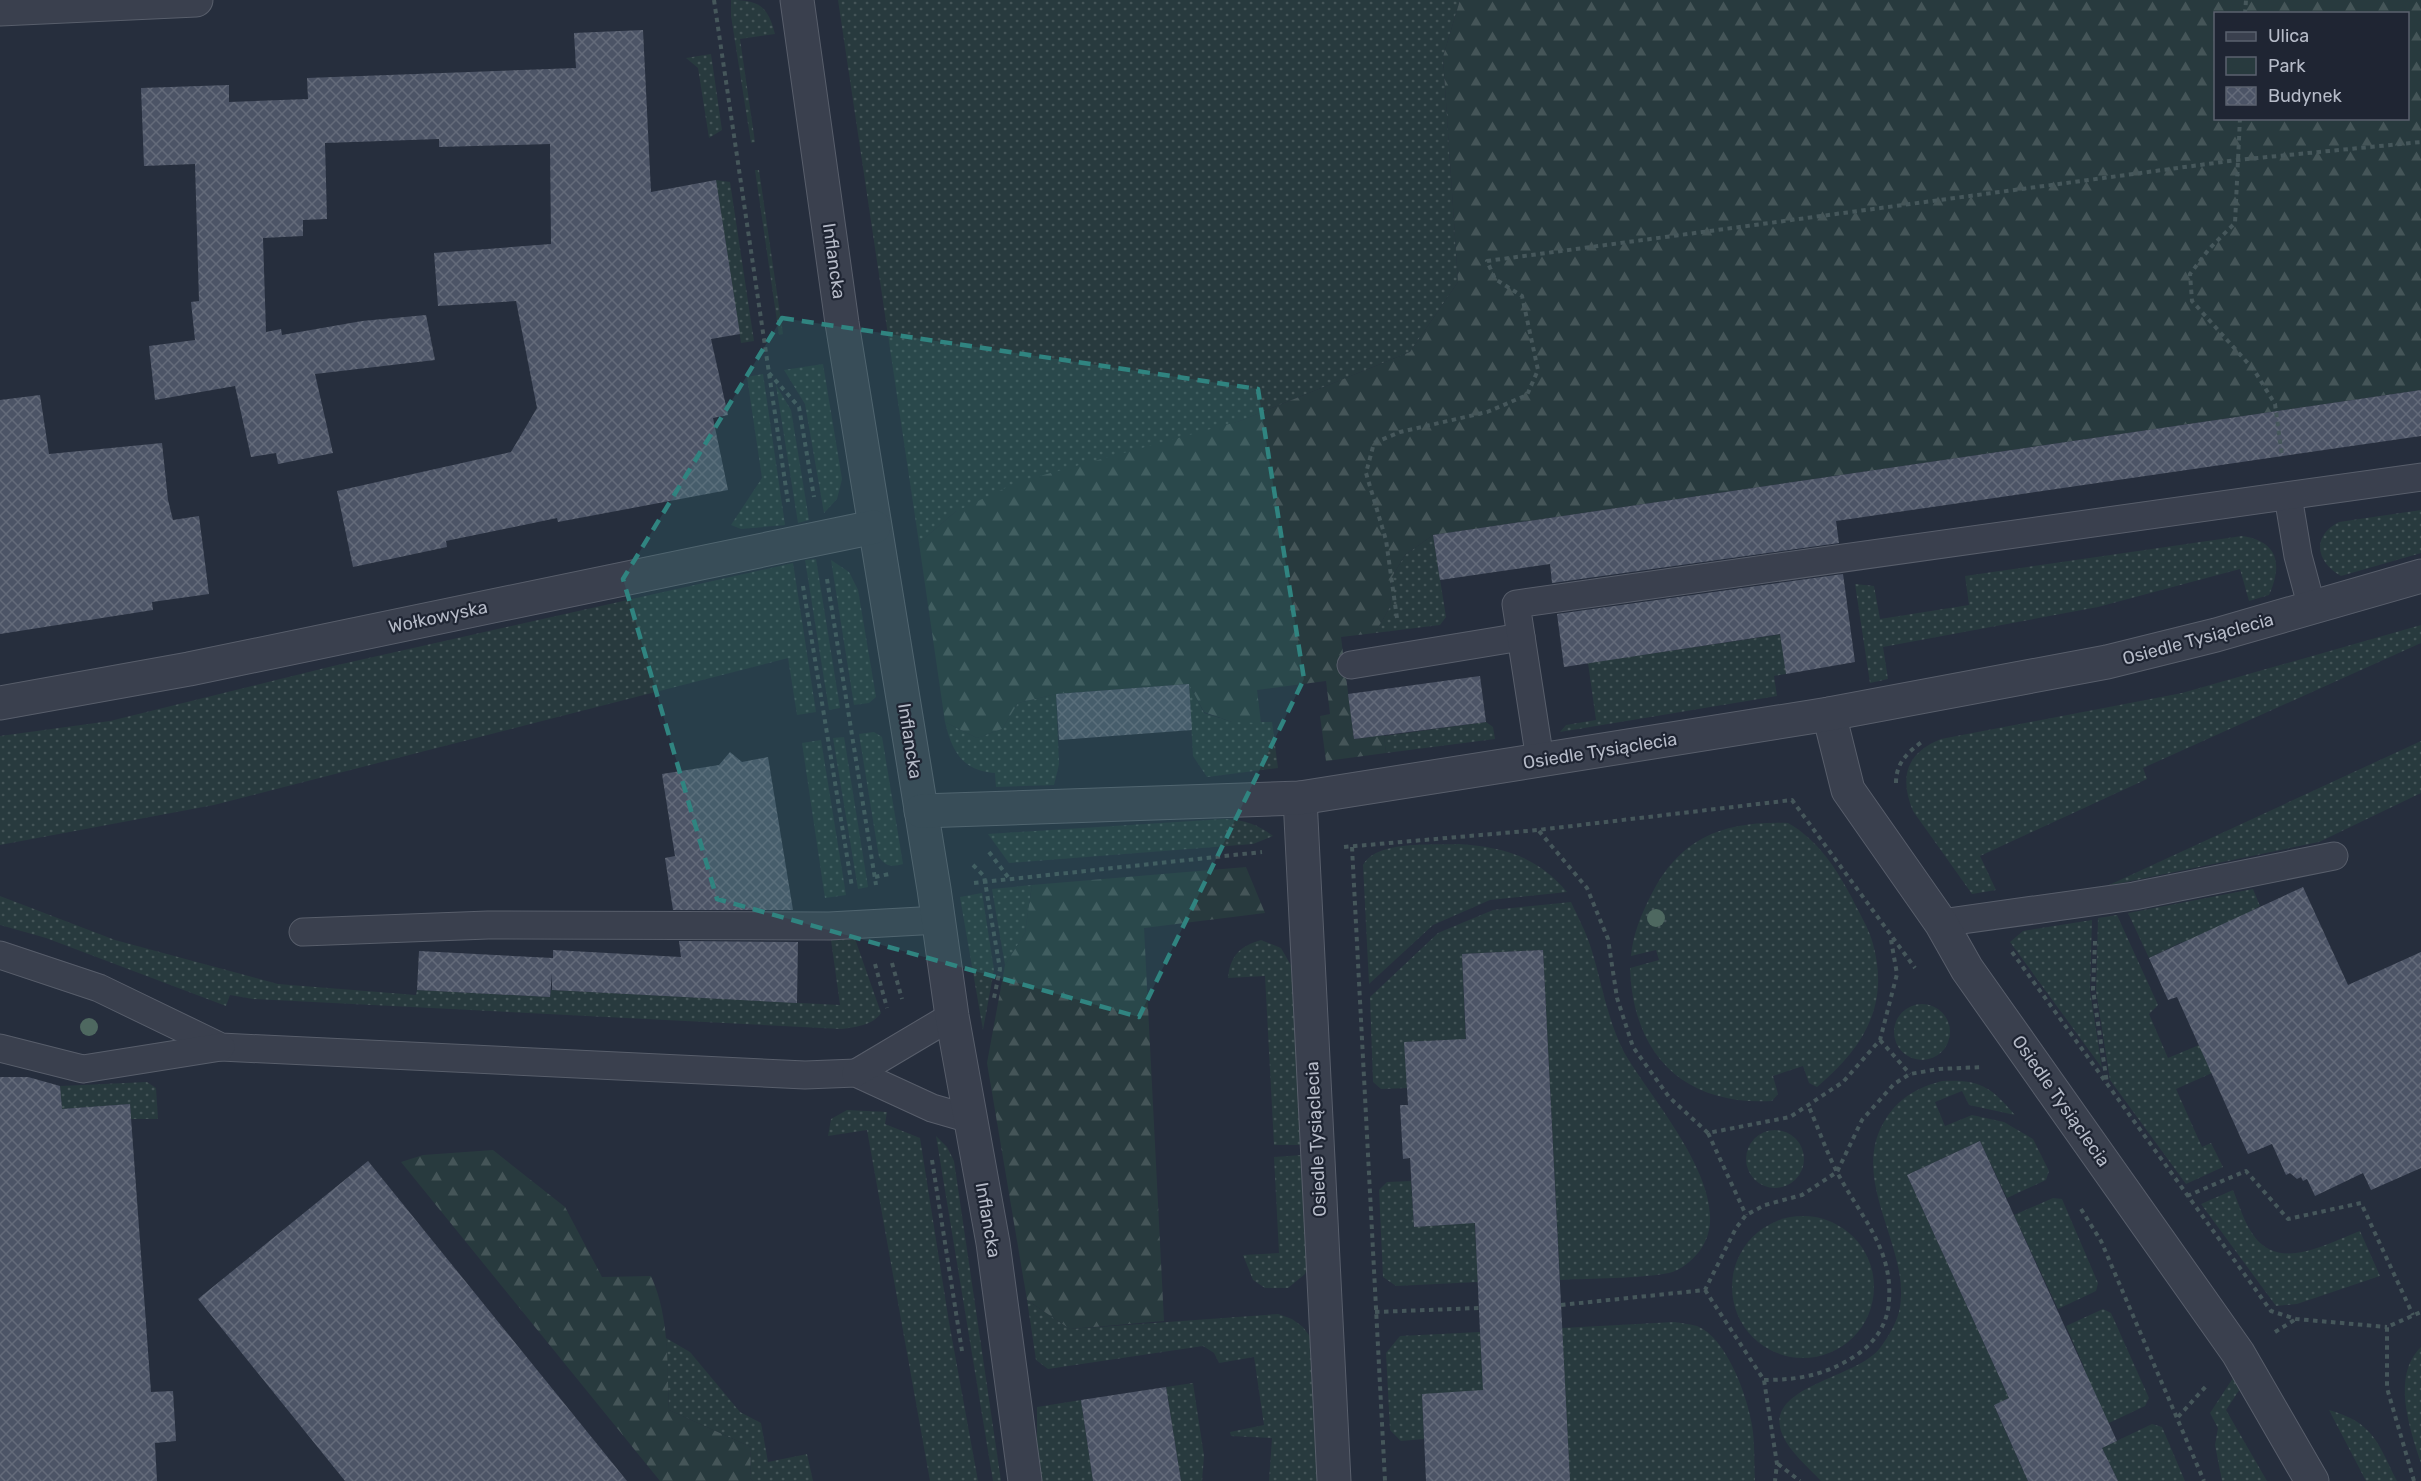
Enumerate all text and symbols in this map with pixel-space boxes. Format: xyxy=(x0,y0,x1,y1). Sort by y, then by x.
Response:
legend xyxy=(2214,12,2409,120)
text: Ulica xyxy=(2268,25,2309,47)
text: Park xyxy=(2268,55,2306,77)
text: Budynek xyxy=(2268,85,2342,107)
street label: Inflancka xyxy=(818,222,850,300)
street label: Wołkowyska xyxy=(387,596,489,638)
street label: Osiedle Tysiąclecia xyxy=(2120,608,2276,670)
street label: Inflancka xyxy=(893,702,927,780)
street label: Osiedle Tysiąclecia xyxy=(1521,728,1679,774)
street label: Osiedle Tysiąclecia xyxy=(2007,1031,2115,1171)
street label: Osiedle Tysiąclecia xyxy=(1301,1061,1331,1217)
street label: Inflancka xyxy=(971,1181,1005,1259)

